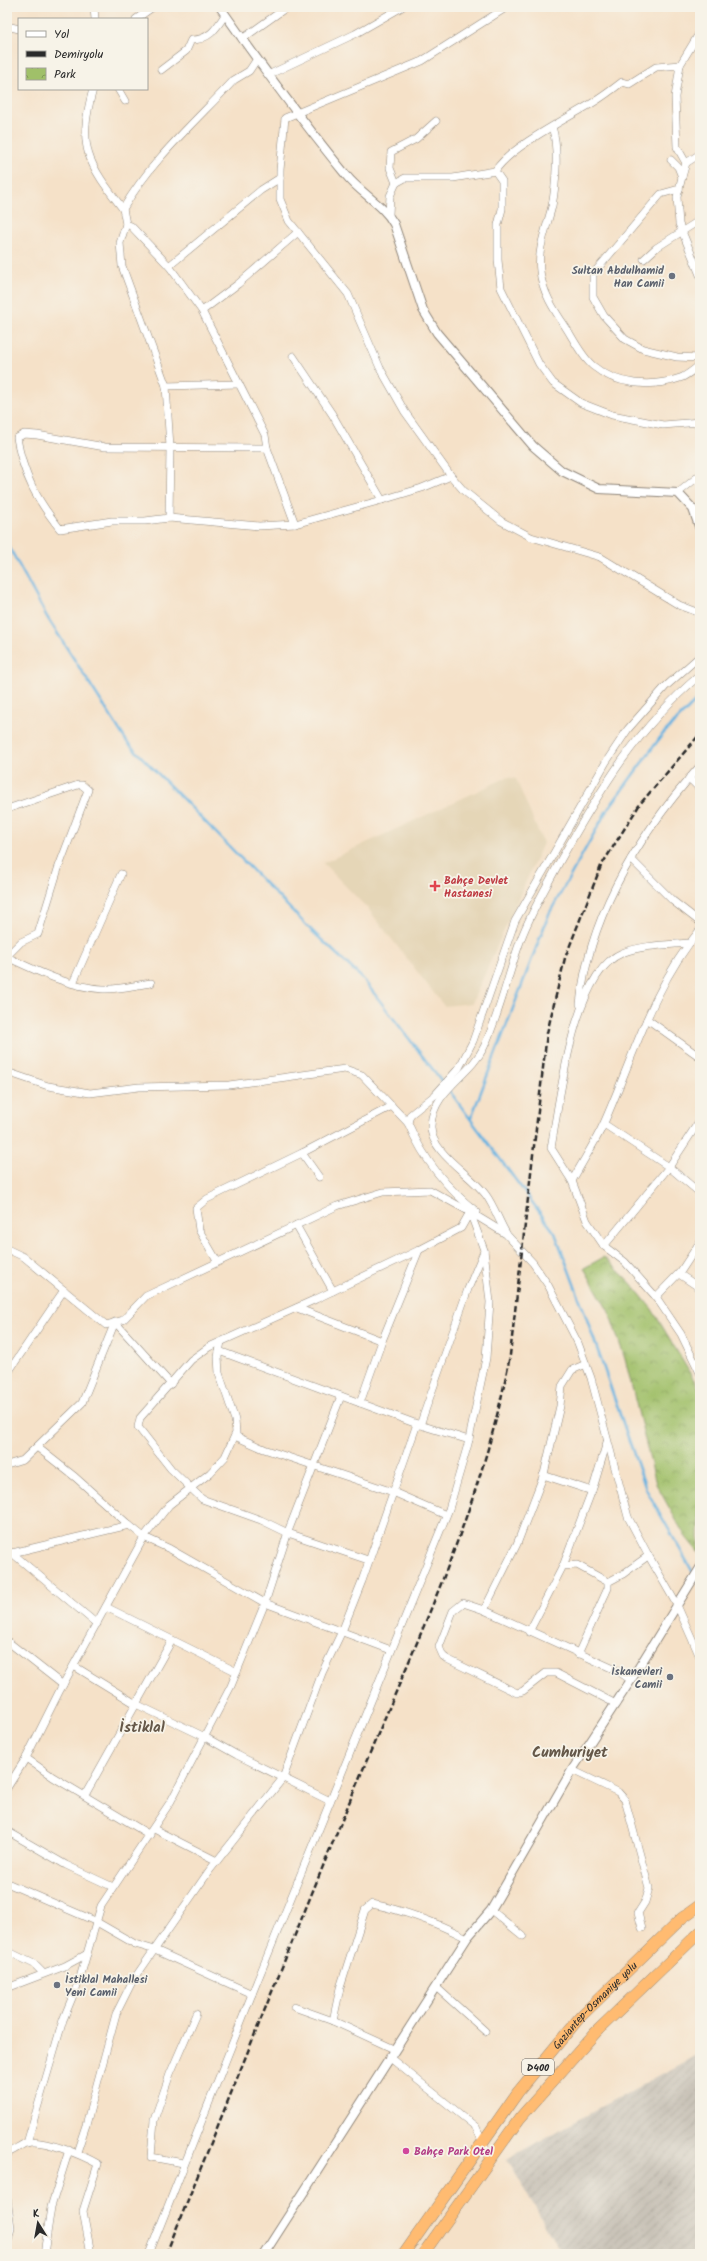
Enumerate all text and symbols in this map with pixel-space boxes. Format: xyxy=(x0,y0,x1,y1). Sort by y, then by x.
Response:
legend xyxy=(18,18,148,90)
text: Yol xyxy=(54,25,69,44)
text: Demiryolu xyxy=(54,45,104,64)
text: Park xyxy=(54,65,76,84)
place label: Sultan Abdulhamid Han Camii xyxy=(572,262,665,293)
marker: Sultan Abdulhamid Han Camii xyxy=(667,271,677,281)
place label: Bahçe Devlet Hastanesi xyxy=(444,872,509,903)
marker: Bahçe Devlet Hastanesi xyxy=(429,880,441,892)
place label: İskanevleri Camii xyxy=(611,1663,663,1694)
marker: İskanevleri Camii xyxy=(665,1672,675,1682)
district label: İstiklal xyxy=(119,1716,165,1740)
district label: Cumhuriyet xyxy=(532,1741,608,1765)
street label: Gaziantep-Osmaniye yolu xyxy=(549,1957,643,2054)
place label: İstiklal Mahallesi Yeni Camii xyxy=(65,1971,149,2002)
marker: İstiklal Mahallesi Yeni Camii xyxy=(52,1980,62,1990)
road number: D400 xyxy=(522,2059,554,2075)
place label: Bahçe Park Otel xyxy=(414,2143,493,2161)
marker: Bahçe Park Otel xyxy=(401,2146,411,2156)
north arrow xyxy=(18,2203,58,2243)
text: K xyxy=(31,2205,42,2224)

